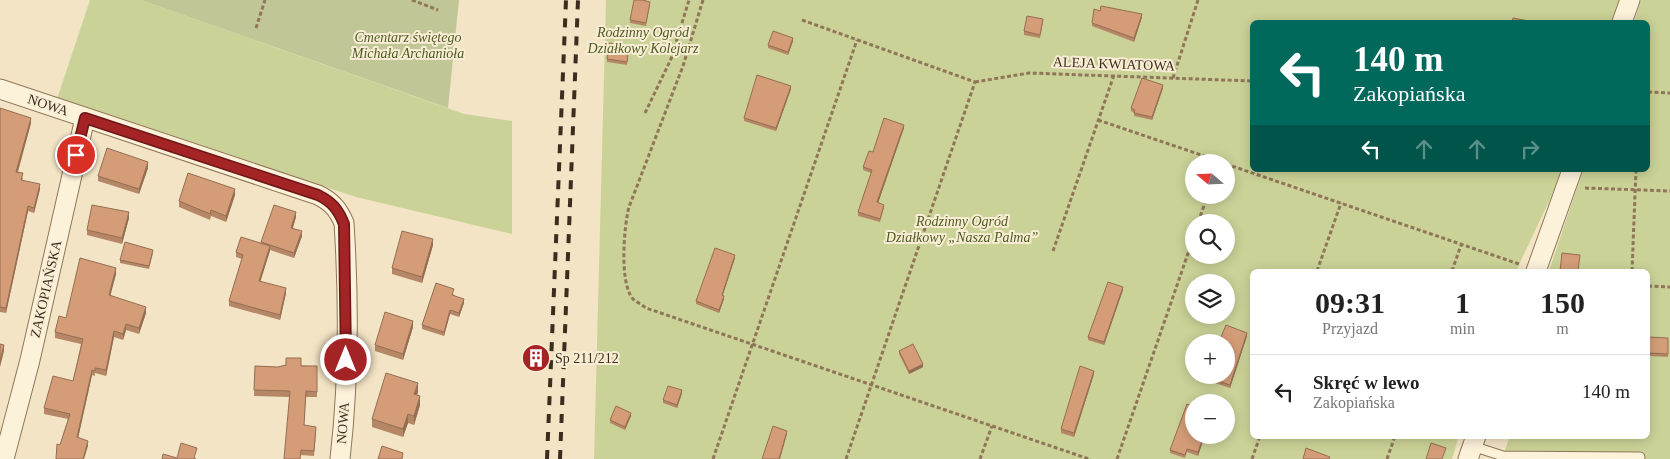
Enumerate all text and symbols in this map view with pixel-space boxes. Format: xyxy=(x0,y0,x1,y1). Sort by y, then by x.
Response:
park label: Rodzinny Ogród Działkowy Kolejarz xyxy=(587,25,699,56)
park label: Cmentarz świętego Michała Archanioła xyxy=(351,30,464,61)
icon: left xyxy=(1270,40,1335,105)
text: 140 m xyxy=(1353,40,1443,79)
street label: ALEJA KWIATOWA xyxy=(1053,54,1176,74)
text: Zakopiańska xyxy=(1353,81,1465,106)
street label: NOWA xyxy=(26,91,71,119)
pin xyxy=(55,134,97,176)
icon: left xyxy=(1357,135,1385,163)
icon: ahead xyxy=(1410,135,1438,163)
icon: ahead xyxy=(1463,135,1491,163)
icon: right xyxy=(1516,135,1544,163)
icon: arrive xyxy=(62,141,90,169)
north arrow xyxy=(1185,154,1235,204)
map controls xyxy=(1185,154,1235,444)
park label: Rodzinny Ogród Działkowy „Nasza Palma” xyxy=(885,214,1038,245)
button: search xyxy=(1185,214,1235,264)
street label: ZAKOPIAŃSKA xyxy=(27,238,65,339)
button: layers xyxy=(1185,274,1235,324)
text: 09:31 xyxy=(1315,286,1385,319)
text: 1 xyxy=(1455,286,1470,319)
text: 150 xyxy=(1540,286,1585,319)
text: Przyjazd xyxy=(1322,320,1378,337)
text: min xyxy=(1450,320,1475,337)
text: m xyxy=(1556,320,1569,337)
position arrow xyxy=(319,333,371,385)
button: + xyxy=(1185,334,1235,384)
building icon: Sp 211/212 xyxy=(521,343,551,373)
place label: Sp 211/212 xyxy=(555,351,619,366)
text: Skręć w lewo xyxy=(1313,372,1420,393)
icon: left xyxy=(1270,378,1298,406)
text: 140 m xyxy=(1582,381,1630,402)
button: − xyxy=(1185,394,1235,444)
text: Zakopiańska xyxy=(1313,394,1395,411)
street label: NOWA xyxy=(334,401,352,444)

